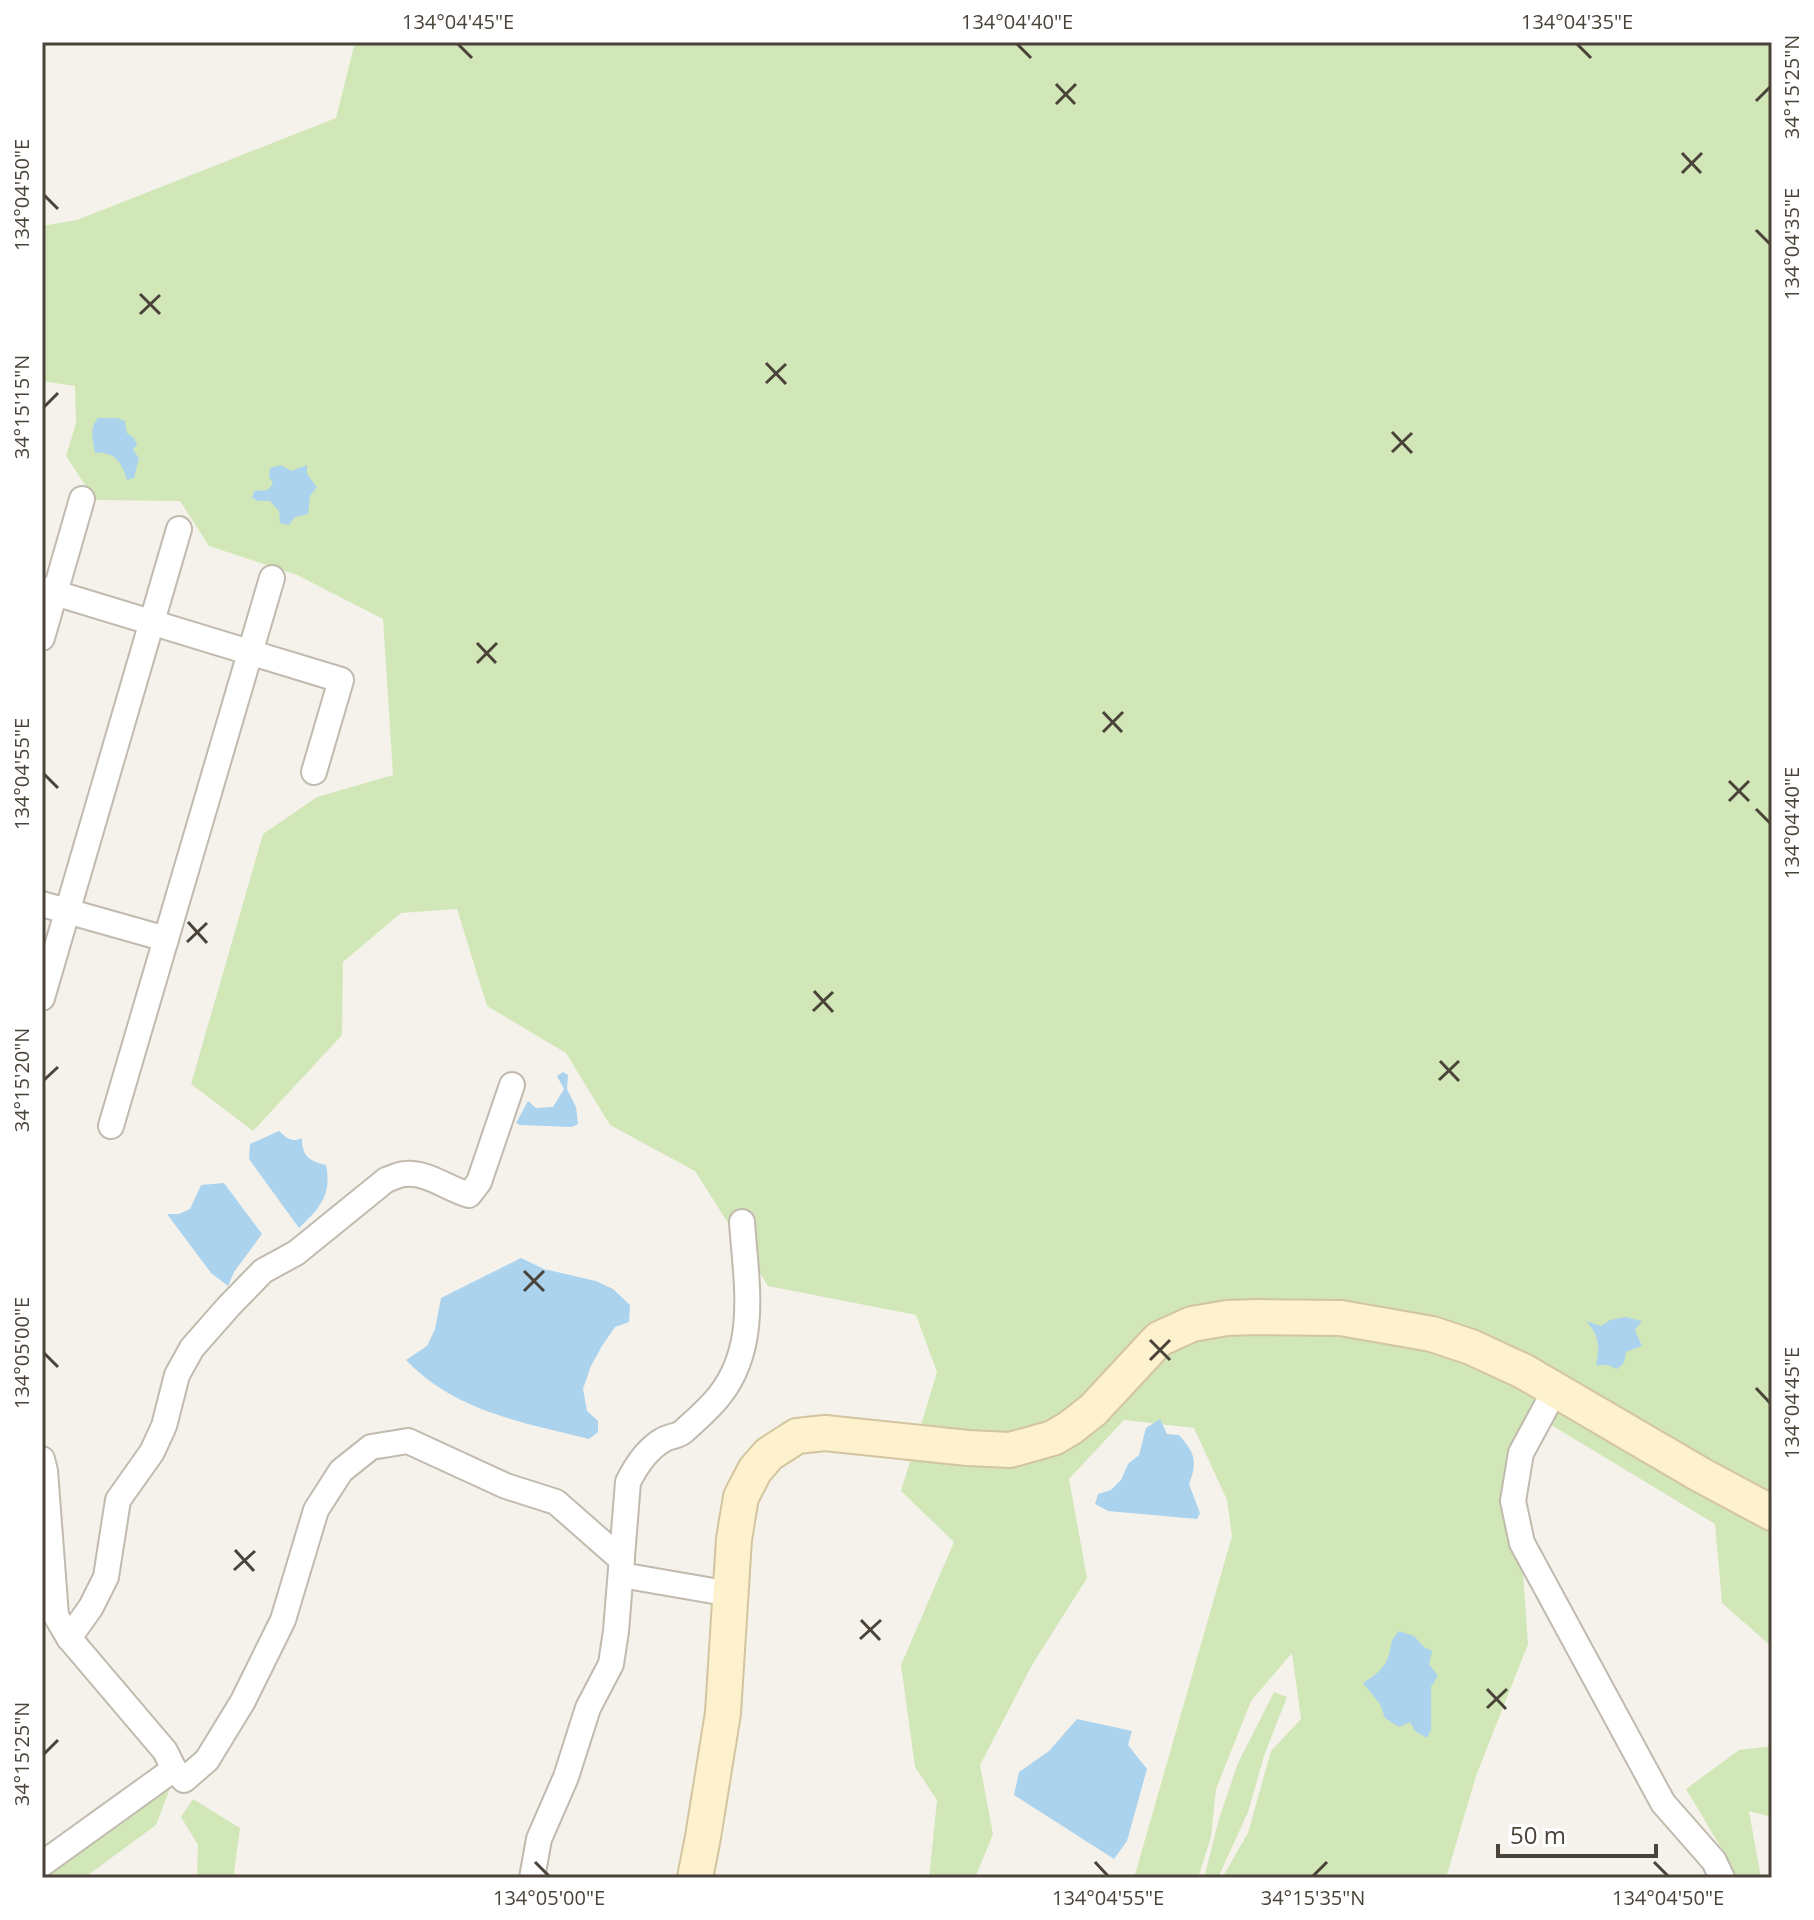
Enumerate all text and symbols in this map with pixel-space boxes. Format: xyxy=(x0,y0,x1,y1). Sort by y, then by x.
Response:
text: 134°04'45"E xyxy=(402,8,514,35)
text: 134°04'40"E xyxy=(961,8,1073,35)
text: 134°04'35"E xyxy=(1521,8,1633,35)
text: 34°15'25"N xyxy=(1778,35,1805,139)
text: 134°04'50"E xyxy=(8,139,35,251)
text: 134°04'35"E xyxy=(1778,188,1805,300)
text: 34°15'15"N xyxy=(8,355,35,459)
text: 134°04'55"E xyxy=(8,718,35,830)
text: 134°04'40"E xyxy=(1778,767,1805,879)
text: 34°15'20"N xyxy=(8,1028,35,1132)
text: 134°05'00"E xyxy=(8,1297,35,1409)
text: 134°04'45"E xyxy=(1778,1347,1805,1459)
text: 34°15'25"N xyxy=(8,1702,35,1806)
scale bar xyxy=(1498,1808,1656,1858)
text: 50 m xyxy=(1510,1818,1566,1851)
text: 134°05'00"E xyxy=(493,1884,605,1911)
text: 134°04'55"E xyxy=(1052,1884,1164,1911)
text: 34°15'35"N xyxy=(1261,1884,1365,1911)
text: 134°04'50"E xyxy=(1612,1884,1724,1911)

